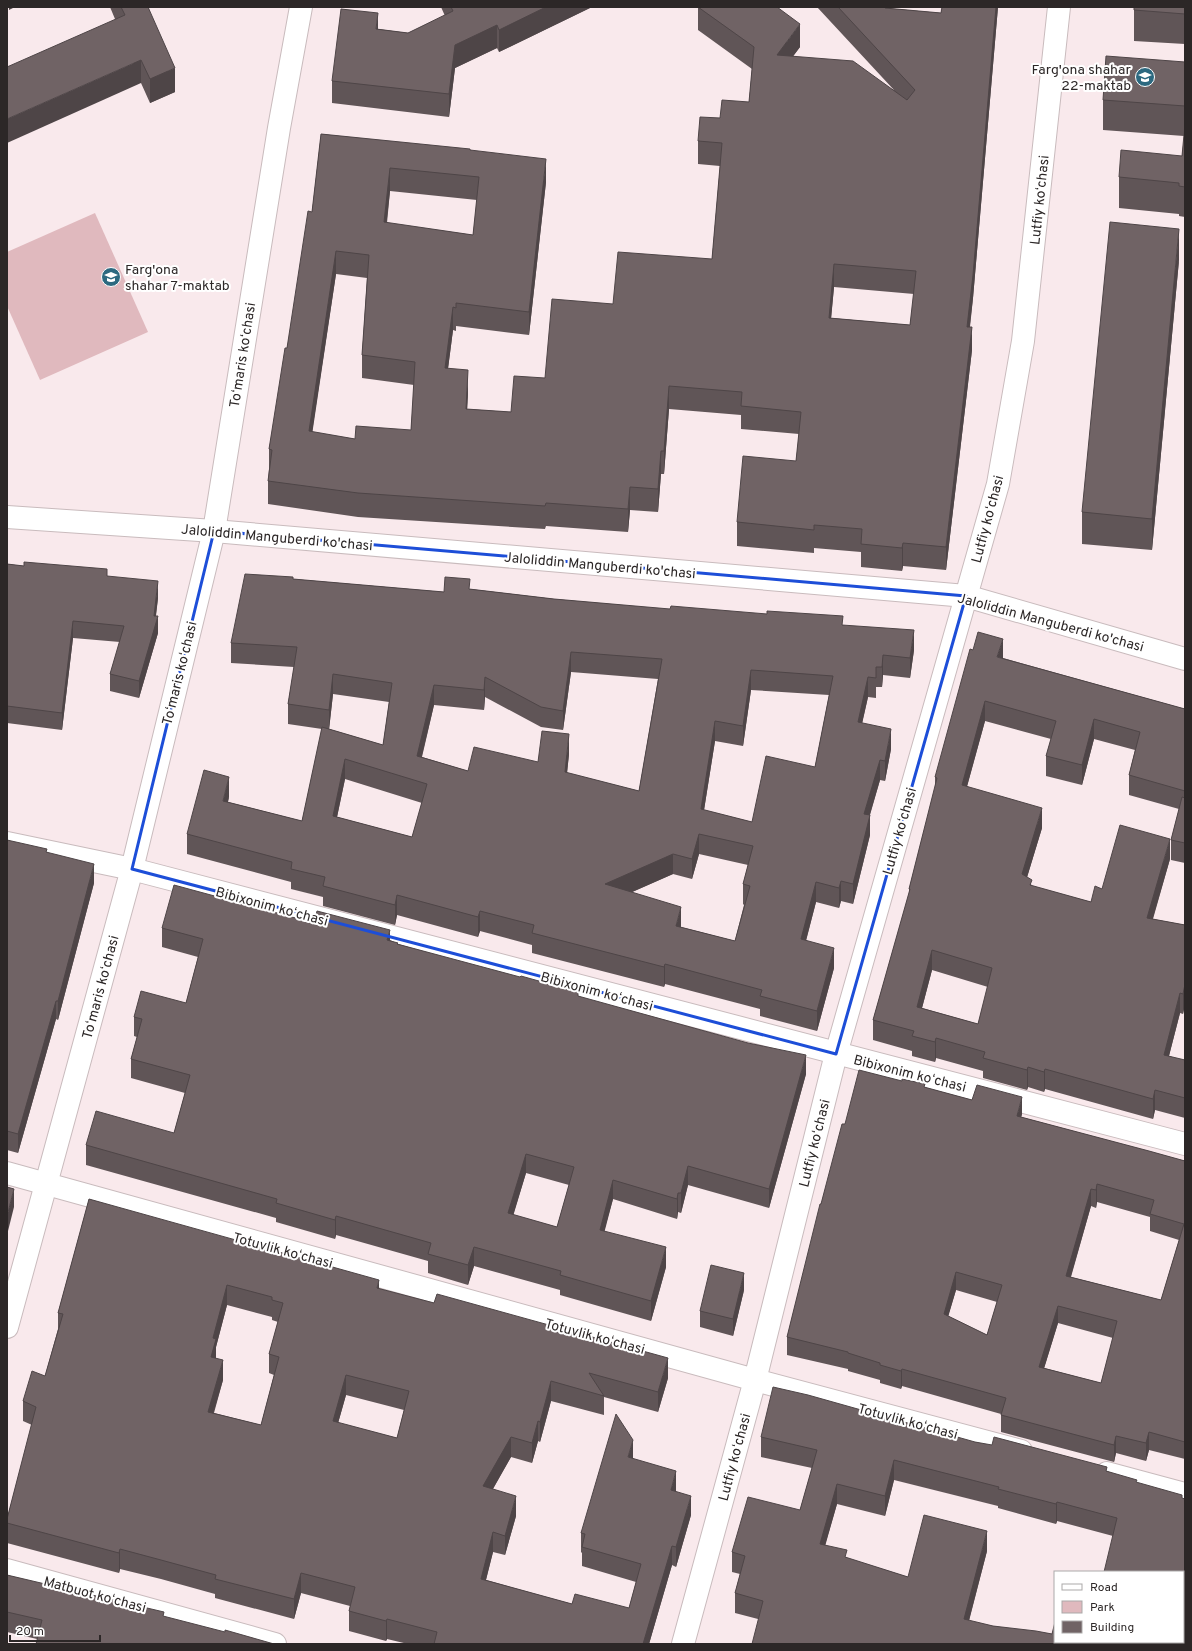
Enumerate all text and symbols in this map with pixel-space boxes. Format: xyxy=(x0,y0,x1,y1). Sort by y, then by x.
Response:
place label: Farg'ona shahar 22-maktab xyxy=(1032,62,1132,95)
school or university icon: Farg'ona shahar 22-maktab xyxy=(1134,66,1156,88)
street label: Lutfiy koʻchasi xyxy=(1027,154,1054,246)
place label: Farg'ona shahar 7-maktab xyxy=(125,262,230,295)
school or university icon: Farg'ona shahar 7-maktab xyxy=(100,266,122,288)
street label: Toʻmaris koʻchasi xyxy=(227,301,260,409)
street label: Lutfiy koʻchasi xyxy=(969,474,1008,565)
street label: Jaloliddin Manguberdi ko'chasi xyxy=(180,522,373,555)
street label: Jaloliddin Manguberdi ko'chasi xyxy=(503,550,696,583)
street label: Jaloliddin Manguberdi ko'chasi xyxy=(956,590,1146,657)
street label: Toʻmaris koʻchasi xyxy=(159,620,202,727)
street label: Lutfiy koʻchasi xyxy=(880,786,921,877)
street label: Bibixonim koʻchasi xyxy=(214,884,330,931)
street label: Toʻmaris koʻchasi xyxy=(79,934,123,1041)
street label: Bibixonim koʻchasi xyxy=(539,969,655,1016)
street label: Bibixonim koʻchasi xyxy=(851,1052,968,1097)
street label: Lutfiy koʻchasi xyxy=(796,1098,835,1189)
street label: Totuvlik koʻchasi xyxy=(231,1230,335,1273)
street label: Totuvlik koʻchasi xyxy=(543,1316,647,1359)
street label: Totuvlik koʻchasi xyxy=(856,1401,960,1444)
street label: Lutfiy koʻchasi xyxy=(716,1412,755,1503)
legend xyxy=(1054,1571,1184,1643)
street label: Matbuot koʻchasi xyxy=(42,1574,148,1617)
text: Road xyxy=(1090,1580,1118,1596)
text: Park xyxy=(1090,1600,1115,1616)
scale bar xyxy=(10,1617,100,1643)
text: Building xyxy=(1090,1620,1134,1636)
text: 20 m xyxy=(16,1624,44,1640)

